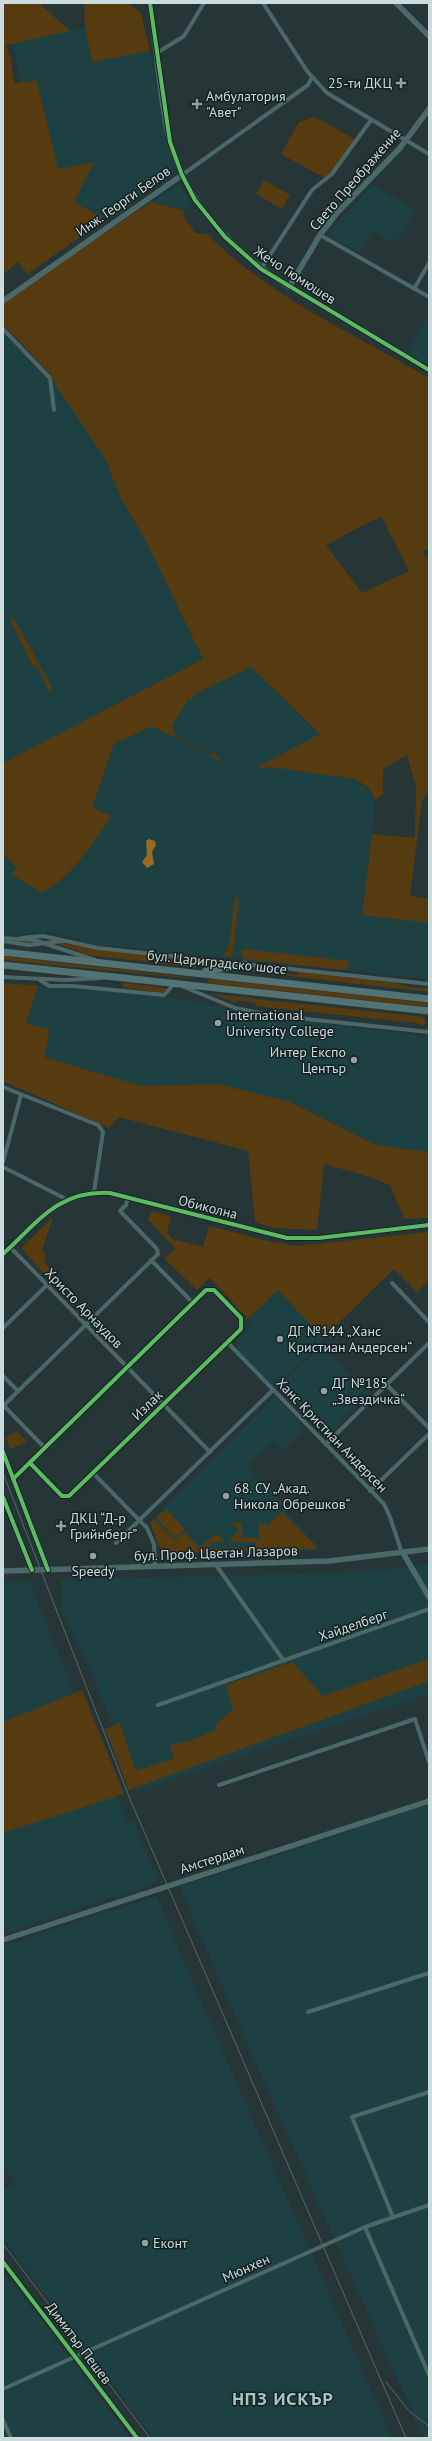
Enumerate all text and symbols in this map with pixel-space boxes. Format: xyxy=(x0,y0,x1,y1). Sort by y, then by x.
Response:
place label: 25-ти ДКЦ xyxy=(328,74,392,92)
marker: 25-ти ДКЦ xyxy=(395,77,407,89)
place label: Амбулатория "Авет" xyxy=(206,87,286,121)
marker: Амбулатория "Авет" xyxy=(191,98,203,110)
street label: Свето Преображение xyxy=(305,124,405,234)
street label: Инж. Георги Белов xyxy=(72,162,174,240)
street label: Жечо Гюмюшев xyxy=(250,241,339,308)
street label: бул. Цариградско шосе xyxy=(146,946,288,978)
place label: International University College xyxy=(226,1006,334,1040)
marker: International University College xyxy=(213,1018,223,1028)
place label: Интер Експо Център xyxy=(270,1043,346,1077)
marker: Интер Експо Център xyxy=(349,1055,359,1065)
street label: Обиколна xyxy=(177,1191,239,1223)
street label: Христо Арнаудов xyxy=(41,1264,127,1352)
place label: ДГ №144 „Ханс Кристиан Андерсен“ xyxy=(288,1322,413,1356)
marker: ДГ №144 „Ханс Кристиан Андерсен“ xyxy=(275,1334,285,1344)
street label: Ханс Кристиан Андерсен xyxy=(272,1374,392,1496)
place label: ДГ №185 „Звездичка“ xyxy=(332,1374,405,1408)
street label: Излак xyxy=(128,1386,167,1424)
marker: ДГ №185 „Звездичка“ xyxy=(319,1386,329,1396)
place label: 68. СУ „Акад. Никола Обрешков“ xyxy=(234,1479,351,1513)
marker: 68. СУ „Акад. Никола Обрешков“ xyxy=(221,1491,231,1501)
place label: ДКЦ “Д-р Грийнберг” xyxy=(70,1509,137,1543)
marker: ДКЦ “Д-р Грийнберг” xyxy=(55,1520,67,1532)
street label: бул. Проф. Цветан Лазаров xyxy=(134,1541,298,1565)
marker: Speedy xyxy=(88,1551,98,1561)
place label: Speedy xyxy=(71,1562,115,1580)
street label: Хайделберг xyxy=(316,1604,391,1645)
street label: Амстердам xyxy=(177,1840,247,1878)
place label: Еконт xyxy=(153,2234,188,2252)
marker: Еконт xyxy=(140,2238,150,2248)
street label: Мюнхен xyxy=(219,2250,273,2286)
street label: Димитър Пешев xyxy=(42,2298,116,2388)
district label: НПЗ ИСКЪР xyxy=(232,2387,334,2410)

